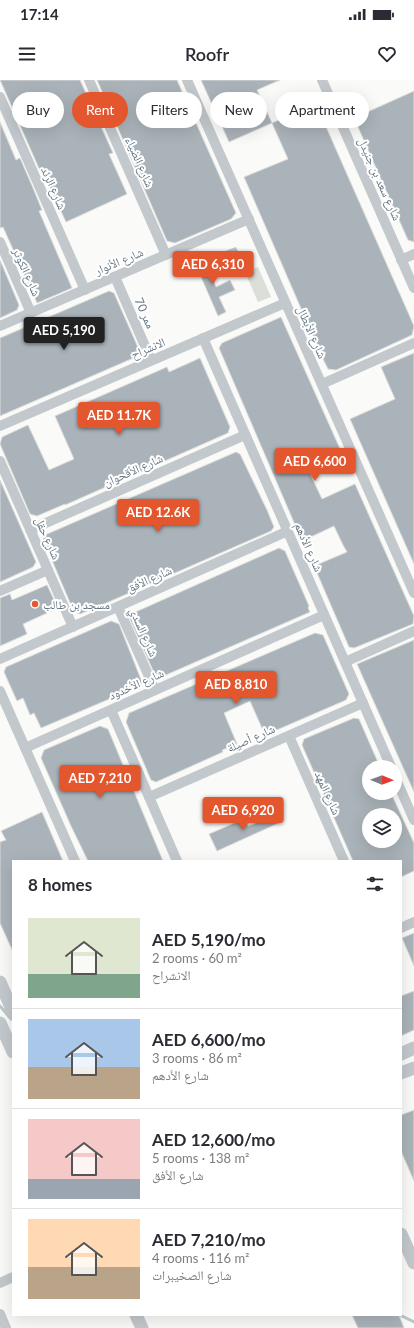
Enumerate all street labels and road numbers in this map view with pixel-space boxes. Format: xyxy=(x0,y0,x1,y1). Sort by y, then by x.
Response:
street label: شارع الضياء xyxy=(121,135,158,190)
street label: شارع سعد بن جنيدل xyxy=(354,135,405,223)
street label: شارع الرئد xyxy=(37,164,70,212)
street label: شارع الأنوار xyxy=(92,244,146,279)
street label: شارع الكوثر xyxy=(8,245,44,299)
street label: ممر 70 xyxy=(132,295,158,331)
street label: شارع الأبطال xyxy=(293,303,330,361)
street label: الانشراح xyxy=(129,334,167,362)
street label: شارع الأقحوان xyxy=(101,450,166,491)
street label: شارع حقل xyxy=(31,514,64,562)
street label: شارع الأدهم xyxy=(291,520,327,574)
street label: شارع الأفق xyxy=(124,562,174,596)
street label: شارع السدي xyxy=(124,605,162,660)
street label: شارع الأخدود xyxy=(106,665,166,704)
street label: شارع أصيلة xyxy=(225,721,278,756)
street label: شارع المهد xyxy=(311,769,344,818)

